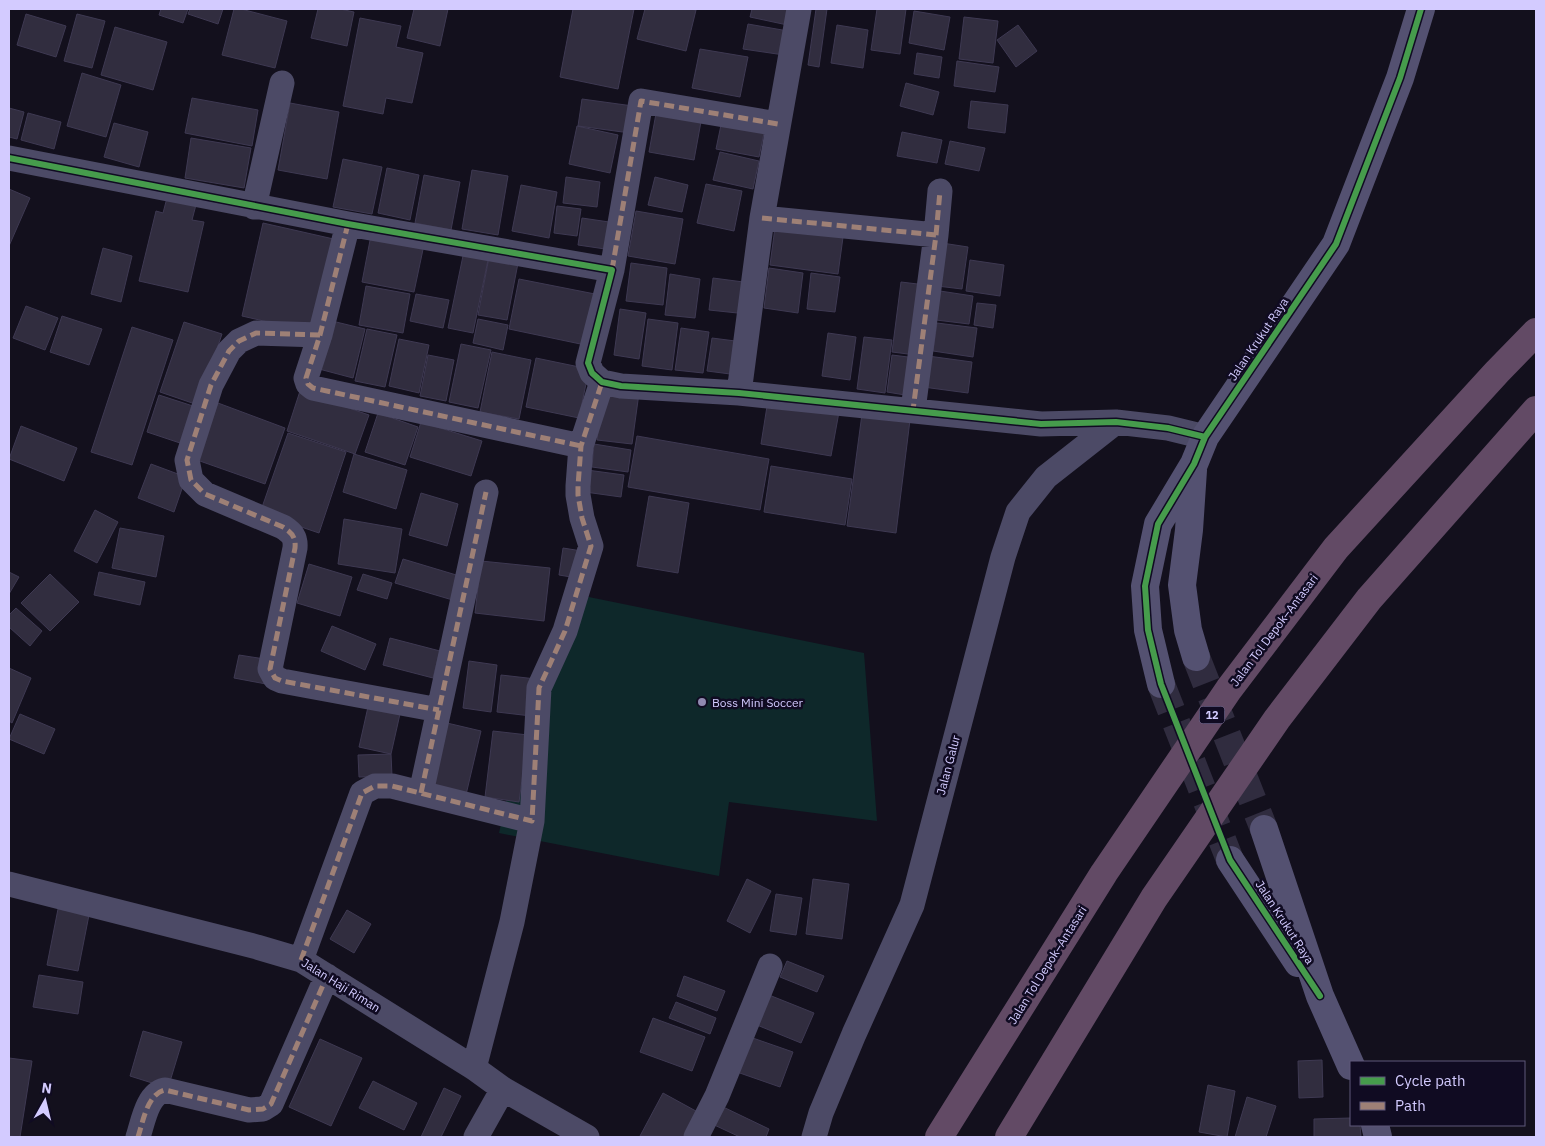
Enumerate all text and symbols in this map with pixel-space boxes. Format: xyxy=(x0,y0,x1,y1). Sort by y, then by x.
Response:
street label: Jalan Krukut Raya xyxy=(1225,294,1292,383)
street label: Jalan Tol Depok–Antasari xyxy=(1227,571,1321,689)
place label: Boss Mini Soccer xyxy=(712,695,804,710)
marker: Boss Mini Soccer xyxy=(696,696,708,708)
road number: 12 xyxy=(1200,706,1224,724)
street label: Jalan Galur xyxy=(933,733,963,796)
street label: Jalan Krukut Raya xyxy=(1252,877,1318,967)
street label: Jalan Tol Depok–Antasari xyxy=(1004,903,1090,1027)
street label: Jalan Haji Riman xyxy=(299,955,383,1015)
legend xyxy=(1350,1061,1525,1126)
text: Cycle path xyxy=(1395,1071,1466,1090)
north arrow xyxy=(20,1076,70,1126)
text: N xyxy=(41,1079,53,1098)
text: Path xyxy=(1395,1096,1426,1115)

